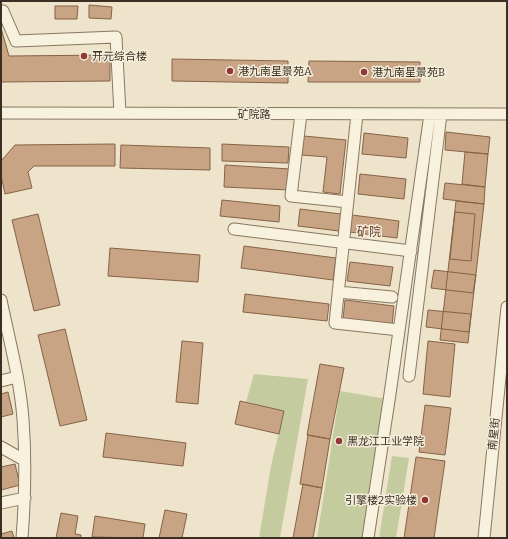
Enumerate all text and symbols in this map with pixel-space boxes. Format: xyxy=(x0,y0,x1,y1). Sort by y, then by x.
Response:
place label: 开元综合楼 xyxy=(92,50,147,63)
marker: 开元综合楼 xyxy=(79,51,89,61)
place label: 港九南星景苑A xyxy=(238,65,312,78)
marker: 港九南星景苑A xyxy=(225,66,235,76)
place label: 港九南星景苑B xyxy=(372,66,445,79)
marker: 港九南星景苑B xyxy=(359,67,369,77)
street label: 矿院路 xyxy=(238,108,271,121)
district label: 矿院 xyxy=(357,225,381,239)
street label: 南星街 xyxy=(486,417,502,451)
place label: 黑龙江工业学院 xyxy=(347,435,424,448)
marker: 黑龙江工业学院 xyxy=(334,436,344,446)
place label: 引擎楼2实验楼 xyxy=(345,494,417,507)
marker: 引擎楼2实验楼 xyxy=(420,495,430,505)

